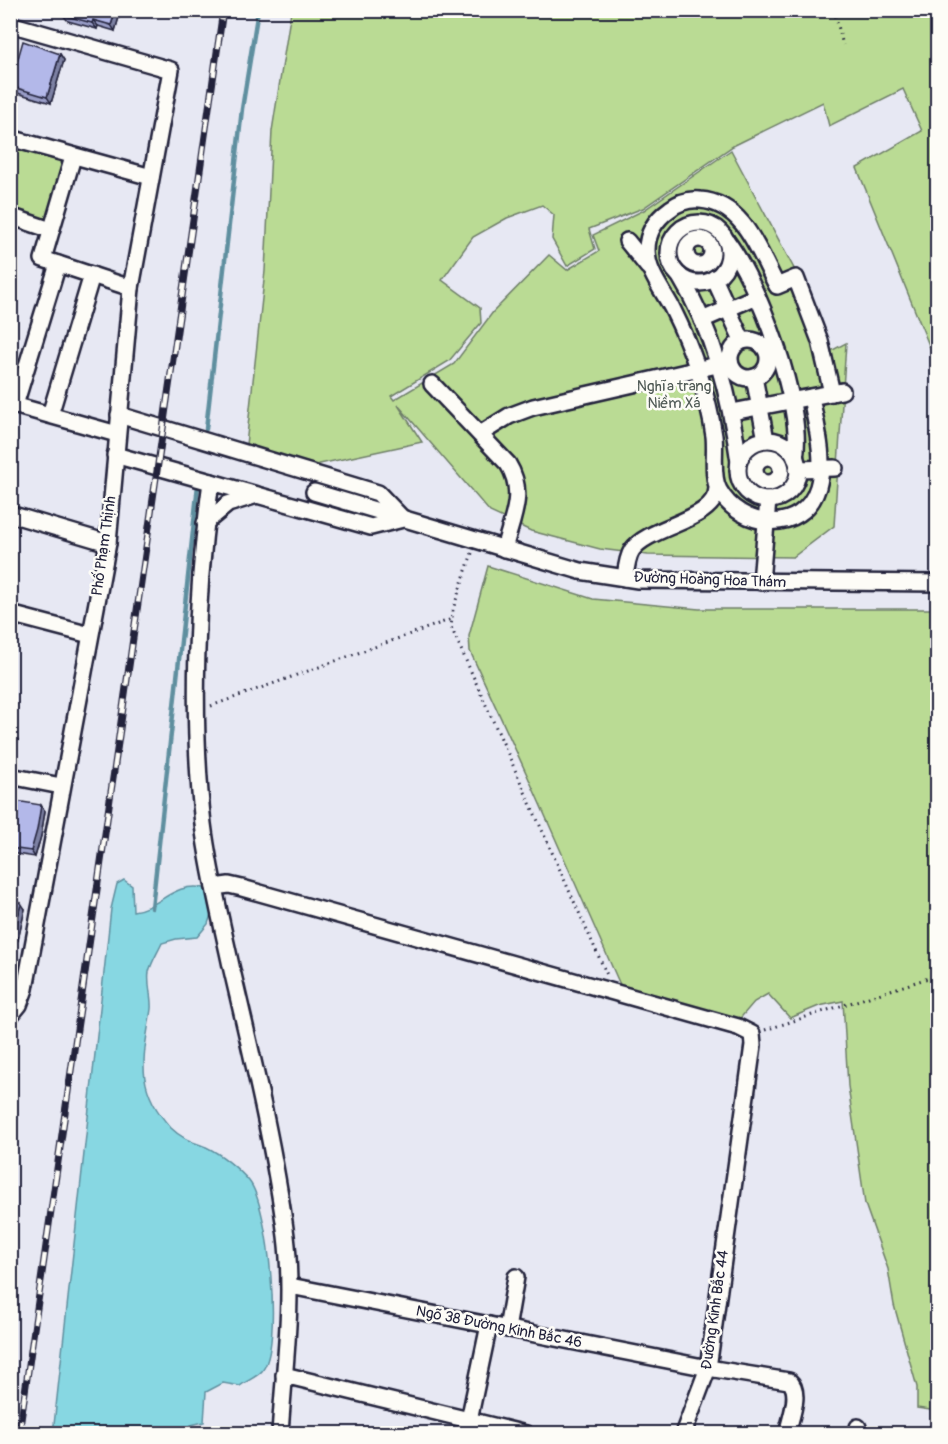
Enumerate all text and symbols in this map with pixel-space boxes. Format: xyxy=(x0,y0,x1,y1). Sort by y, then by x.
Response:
park label: Nghĩa trang Niềm Xá xyxy=(637,377,711,413)
street label: Phố Phạm Thịnh xyxy=(88,495,120,597)
street label: Đường Hoàng Hoa Thám xyxy=(633,568,787,592)
street label: Đường Kinh Bắc 44 xyxy=(697,1249,733,1371)
street label: Ngõ 38 Đường Kinh Bắc 46 xyxy=(414,1302,584,1352)

